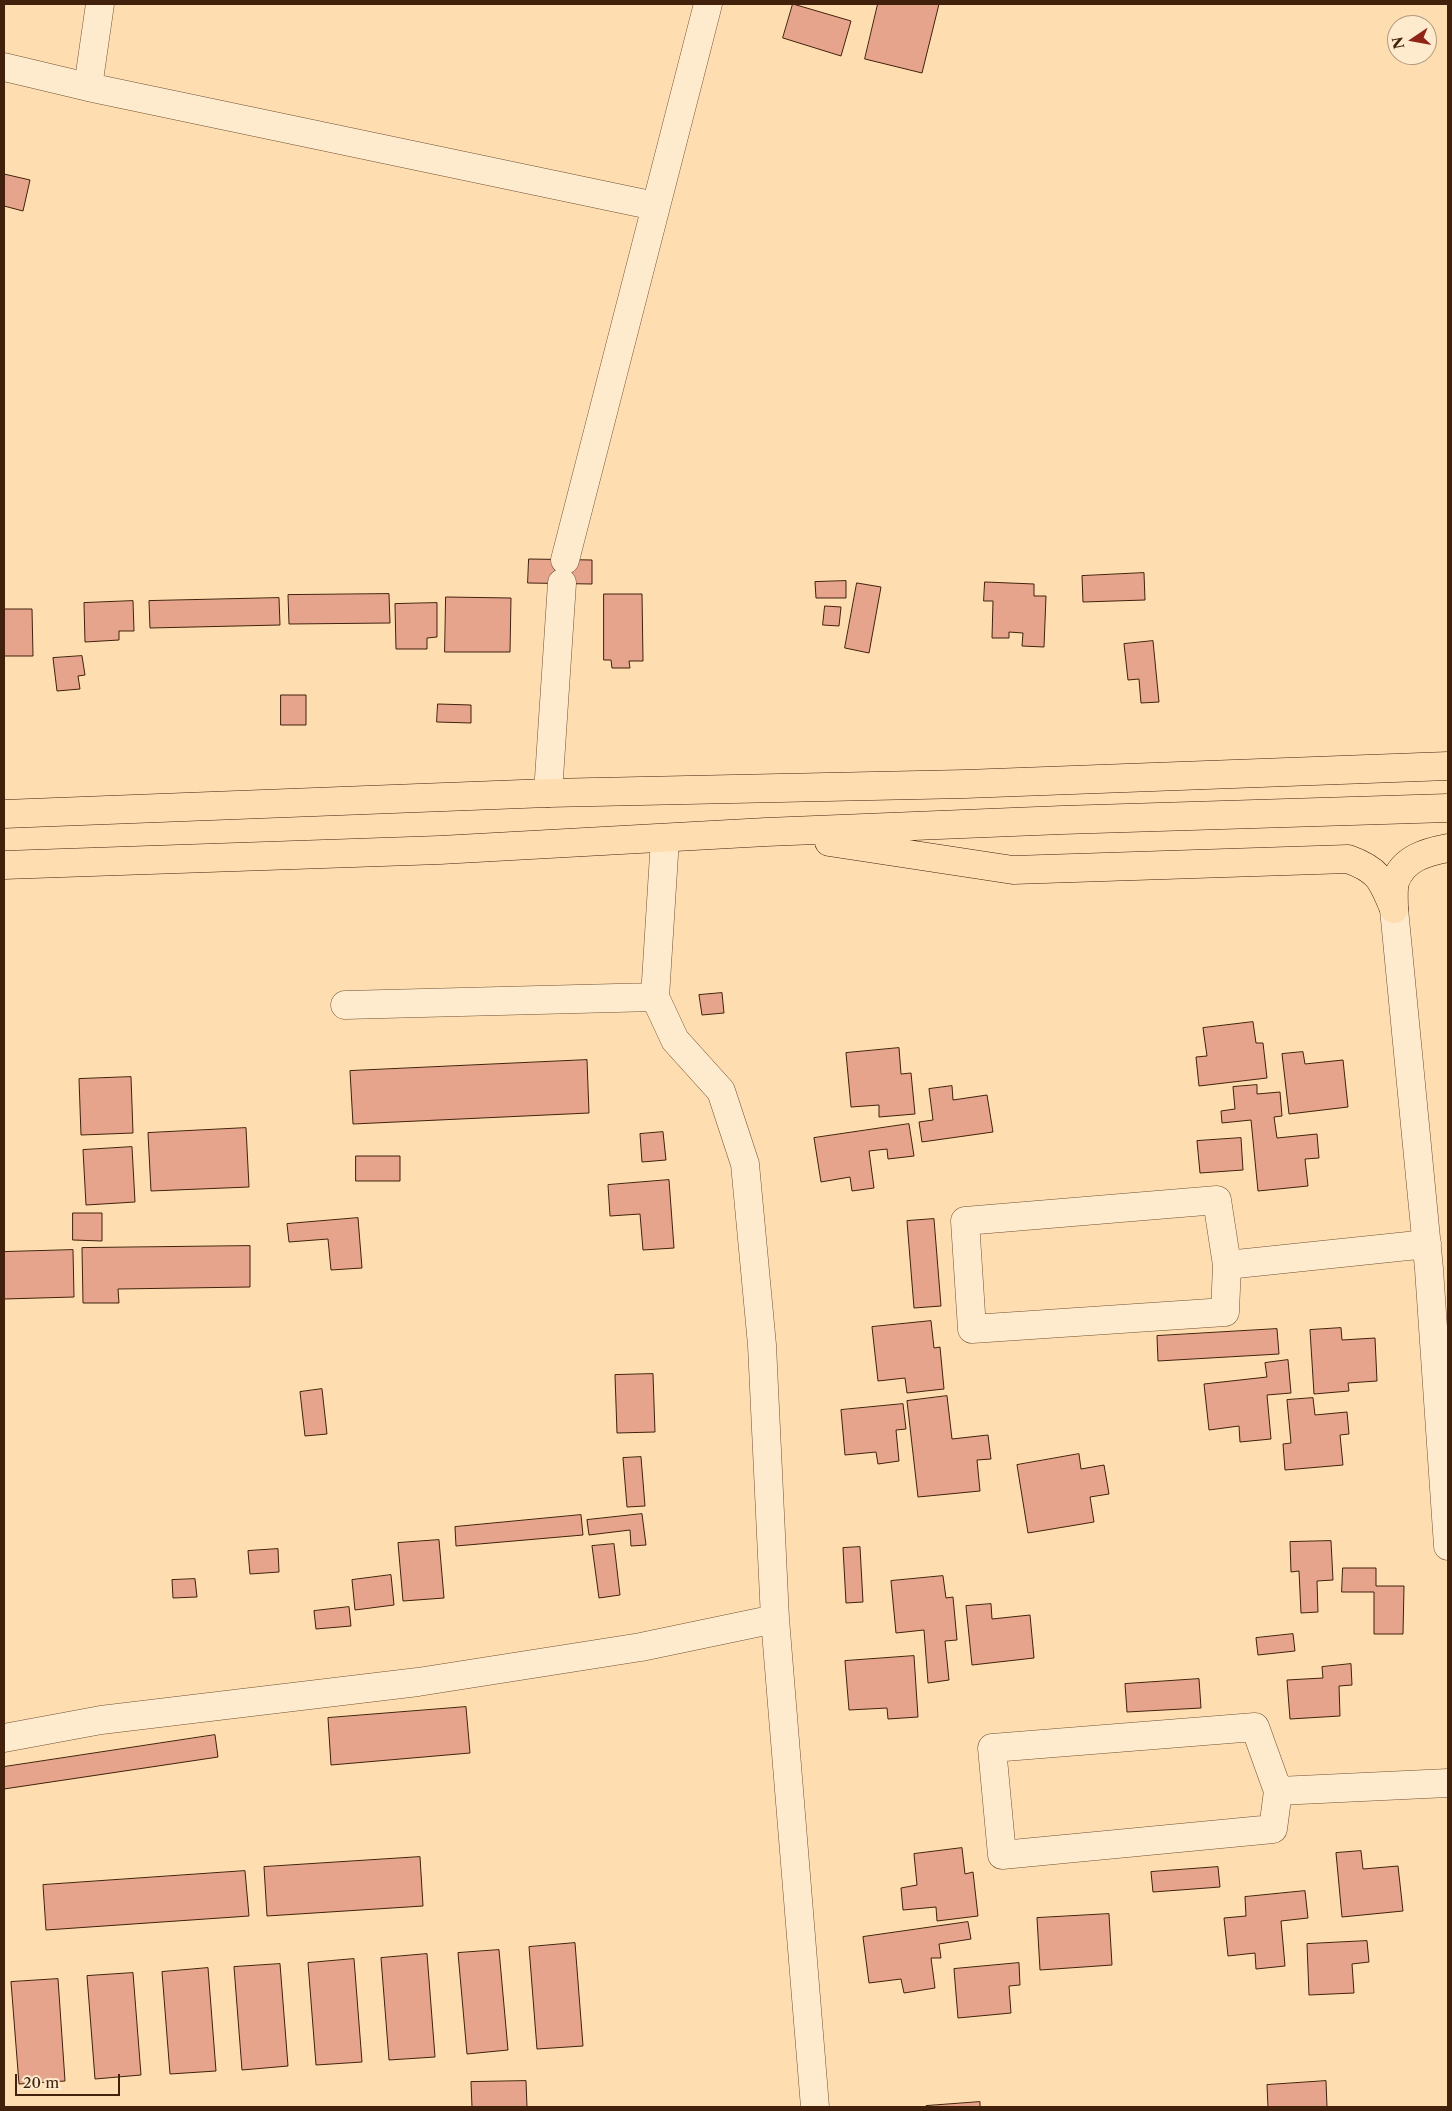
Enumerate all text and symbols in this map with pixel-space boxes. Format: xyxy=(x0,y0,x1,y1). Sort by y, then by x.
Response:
north arrow xyxy=(1387,15,1437,65)
text: N xyxy=(1388,35,1408,51)
scale bar xyxy=(18,2064,122,2096)
text: 20 m xyxy=(23,2073,59,2092)

